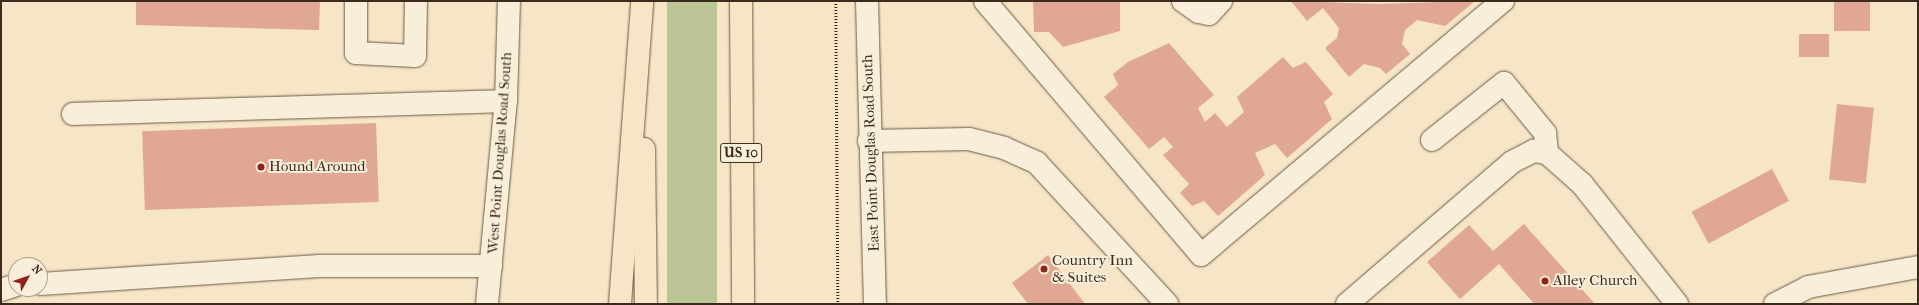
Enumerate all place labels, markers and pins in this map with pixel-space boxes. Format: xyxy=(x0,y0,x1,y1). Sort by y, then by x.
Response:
place label: Hound Around xyxy=(269,158,365,176)
marker: Hound Around xyxy=(256,162,266,172)
place label: Country Inn & Suites xyxy=(1052,251,1133,286)
marker: Country Inn & Suites xyxy=(1039,264,1049,274)
place label: Alley Church xyxy=(1553,272,1637,290)
marker: Alley Church xyxy=(1540,276,1550,286)

